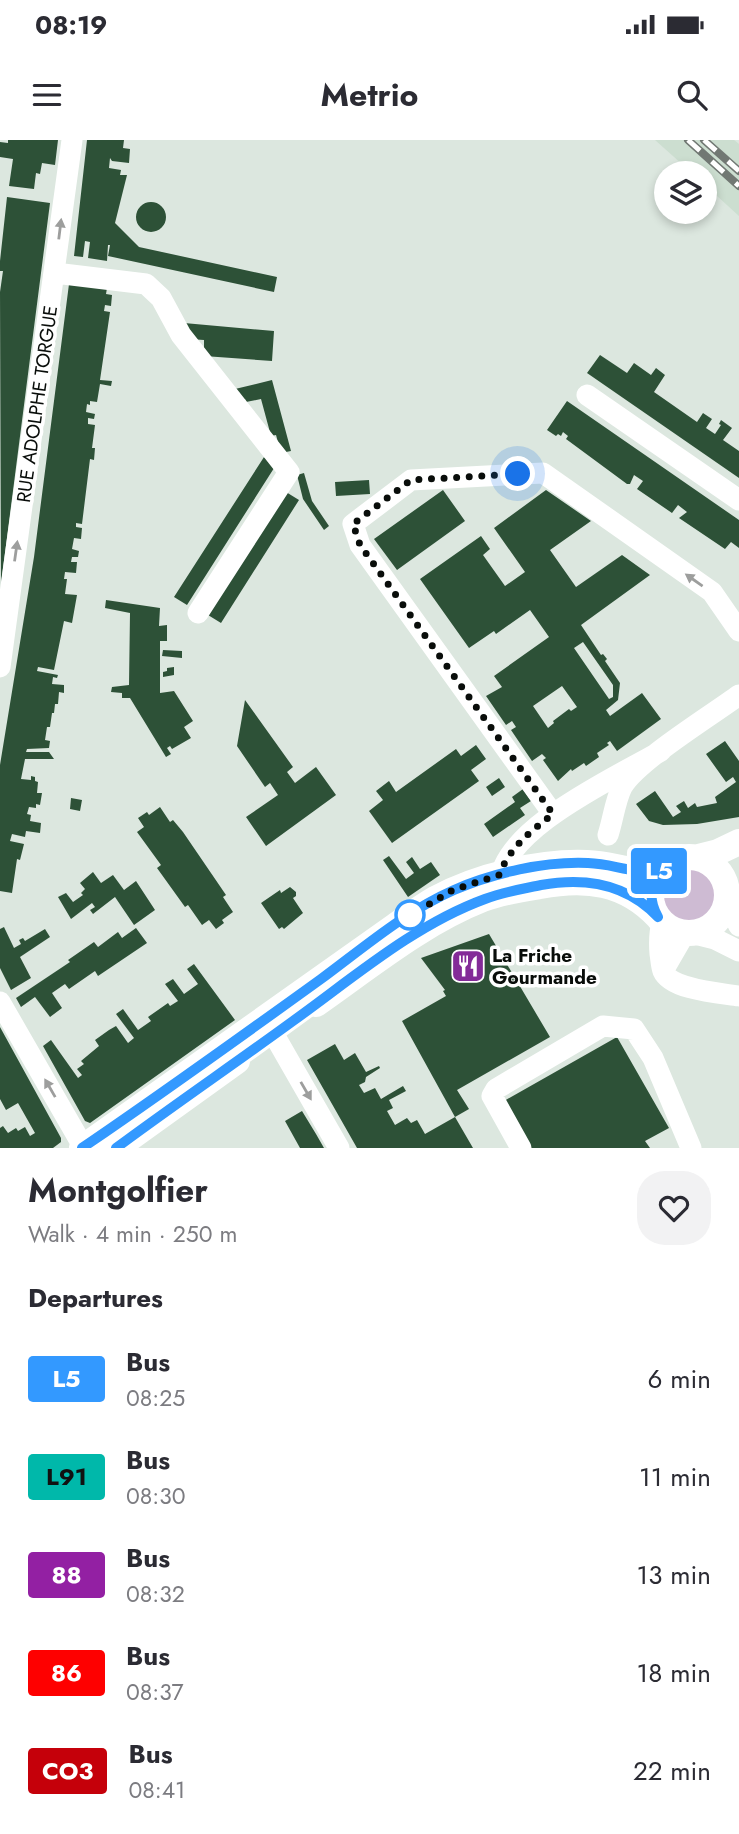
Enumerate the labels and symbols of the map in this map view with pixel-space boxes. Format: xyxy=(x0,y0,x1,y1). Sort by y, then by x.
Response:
one-way arrow xyxy=(55,218,66,240)
street label: RUE ADOLPHE TORGUE xyxy=(10,304,64,504)
your location xyxy=(500,456,535,491)
one-way arrow xyxy=(11,540,22,562)
one-way arrow xyxy=(685,573,703,587)
line badge: L5 xyxy=(628,848,690,894)
unlabelled marker xyxy=(395,900,425,930)
place label: La Friche Gourmande xyxy=(492,942,597,991)
restaurant icon: La Friche Gourmande xyxy=(449,947,487,985)
one-way arrow xyxy=(44,1078,56,1097)
one-way arrow xyxy=(300,1082,312,1101)

